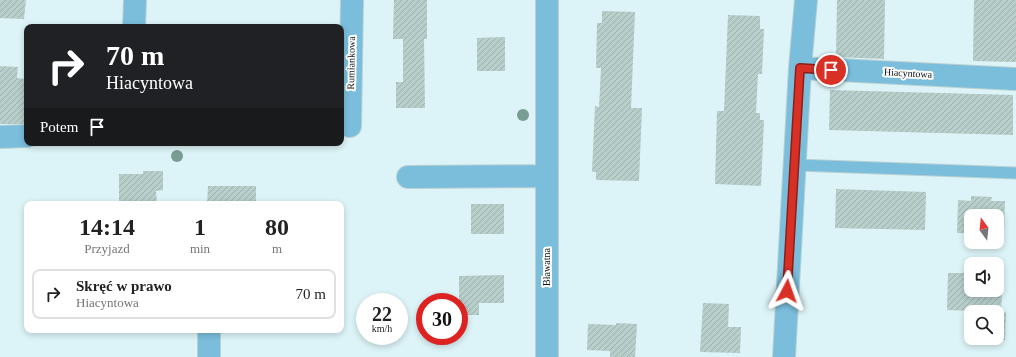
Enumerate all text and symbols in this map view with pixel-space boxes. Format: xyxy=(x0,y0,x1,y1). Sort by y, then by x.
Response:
street label: Rumiankowa xyxy=(345,36,357,90)
icon: right xyxy=(40,40,92,92)
text: 70 m xyxy=(106,40,164,71)
pin xyxy=(814,53,848,87)
icon: arrive xyxy=(820,59,842,81)
street label: Hiacyntowa xyxy=(884,66,933,80)
text: Hiacyntowa xyxy=(106,73,193,93)
icon: arrive xyxy=(86,116,108,138)
text: Potem xyxy=(40,119,78,135)
north arrow xyxy=(964,209,1004,249)
map controls xyxy=(964,209,1004,345)
text: 14:14 xyxy=(79,214,135,240)
text: 1 xyxy=(194,214,206,240)
text: 80 xyxy=(265,214,289,240)
text: Przyjazd xyxy=(84,241,130,256)
text: min xyxy=(190,241,210,256)
text: m xyxy=(272,241,282,256)
street label: Bławatna xyxy=(541,248,552,286)
button: sound xyxy=(964,257,1004,297)
position arrow xyxy=(766,270,808,312)
text: Skręć w prawo xyxy=(76,278,172,294)
icon: right xyxy=(42,283,64,305)
text: 70 m xyxy=(296,286,326,302)
speed limit sign: 30 xyxy=(416,293,468,345)
text: Hiacyntowa xyxy=(76,295,139,310)
text: 22 xyxy=(372,303,392,325)
button: search xyxy=(964,305,1004,345)
text: km/h xyxy=(372,323,392,334)

